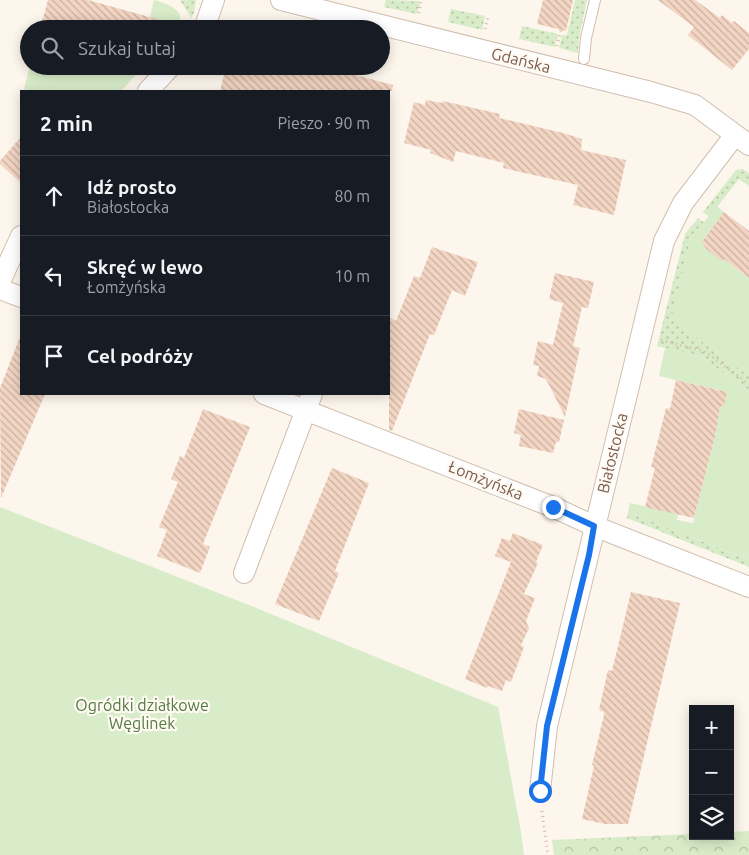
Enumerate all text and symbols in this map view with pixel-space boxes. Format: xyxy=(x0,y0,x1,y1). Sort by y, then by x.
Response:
search box xyxy=(20,20,390,75)
icon: search xyxy=(38,34,66,62)
text: Szukaj tutaj xyxy=(78,37,176,59)
street label: Gdańska xyxy=(489,44,553,76)
text: 2 min xyxy=(40,111,93,135)
text: Pieszo · 90 m xyxy=(277,114,370,132)
text: Idź prosto xyxy=(87,176,177,198)
icon: ahead xyxy=(40,182,68,210)
text: 80 m xyxy=(334,187,370,205)
text: Białostocka xyxy=(87,198,169,216)
text: Skręć w lewo xyxy=(87,256,203,278)
icon: left xyxy=(40,262,68,290)
text: 10 m xyxy=(334,267,370,285)
text: Łomżyńska xyxy=(87,278,166,296)
icon: arrive xyxy=(40,342,68,370)
text: Cel podróży xyxy=(87,345,193,367)
street label: Białostocka xyxy=(593,411,631,495)
street label: Łomżyńska xyxy=(446,457,526,503)
route end xyxy=(542,496,565,519)
park label: Ogródki działkowe Węglinek xyxy=(75,696,209,732)
map controls xyxy=(689,705,734,840)
button: + xyxy=(689,705,734,750)
button: − xyxy=(689,750,734,795)
route start xyxy=(529,780,552,803)
button: layers xyxy=(689,795,734,840)

